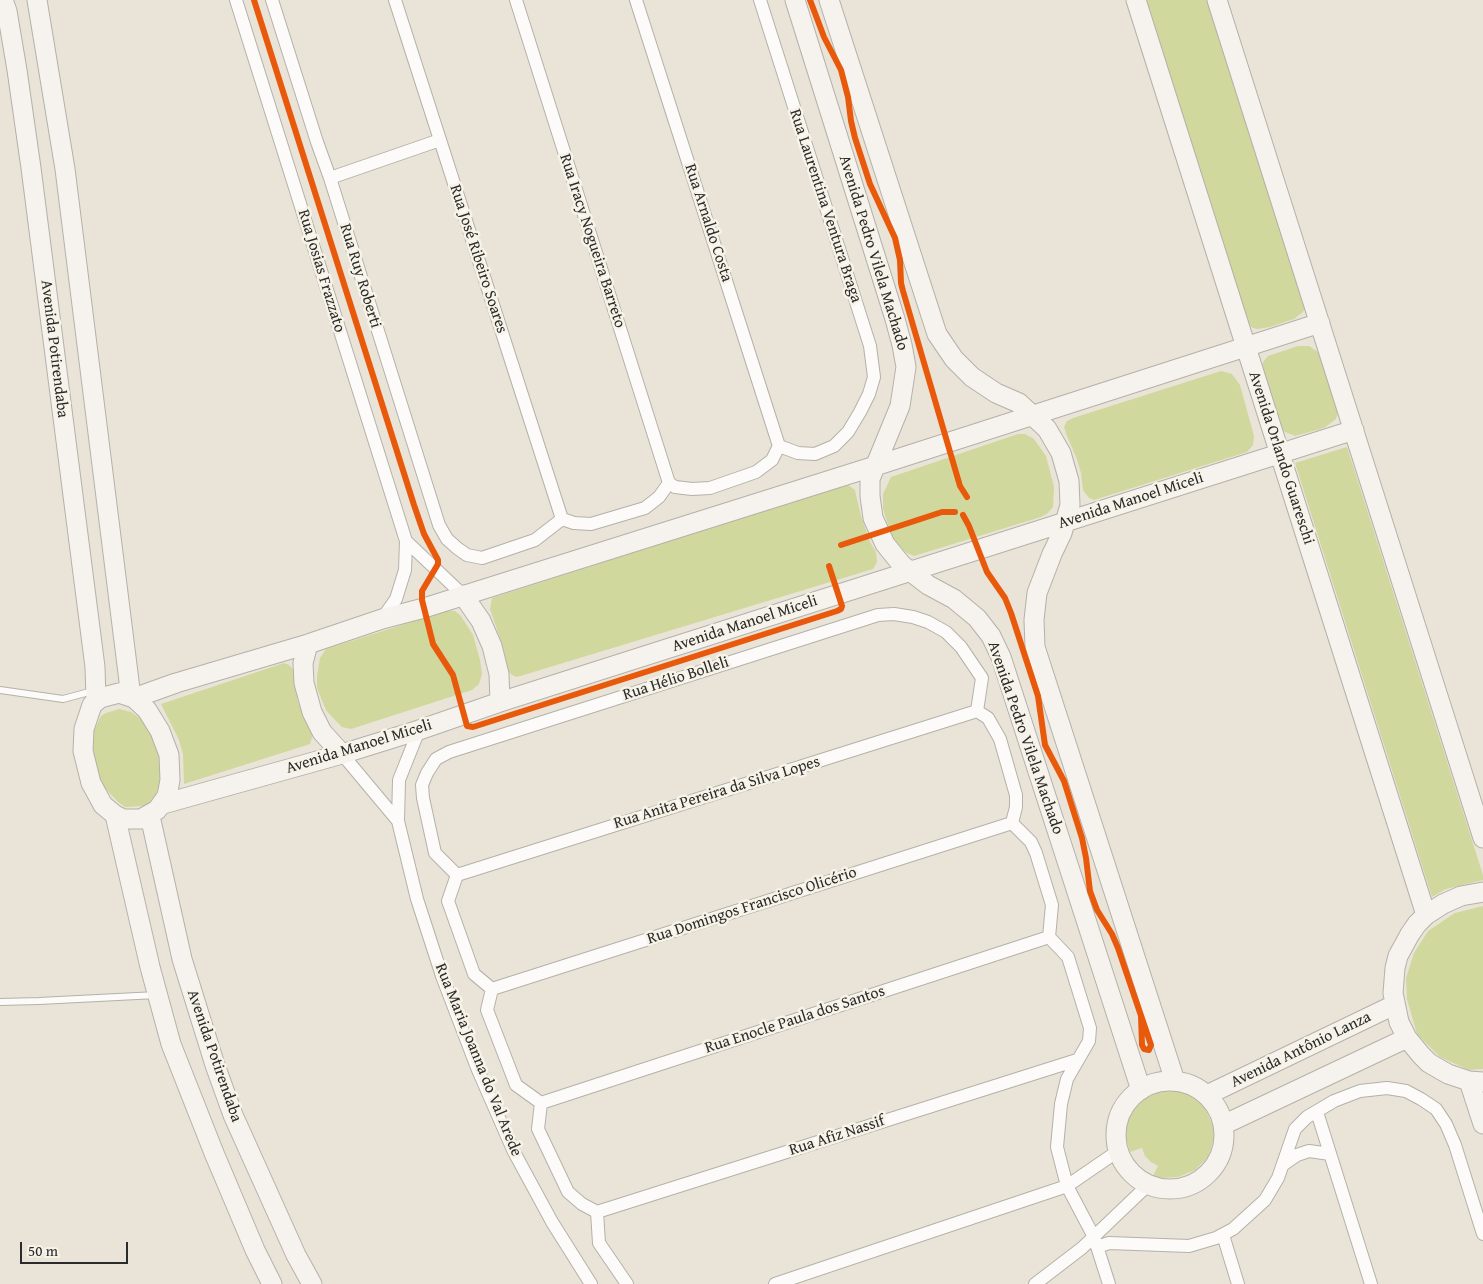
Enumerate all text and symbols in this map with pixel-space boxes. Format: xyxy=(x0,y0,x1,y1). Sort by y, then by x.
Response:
street label: Rua Laurentina Ventura Braga xyxy=(785,107,865,305)
street label: Rua Iracy Nogueira Barreto xyxy=(555,151,629,331)
street label: Avenida Pedro Vilela Machado xyxy=(834,153,912,353)
street label: Rua Arnaldo Costa xyxy=(680,162,736,284)
street label: Rua José Ribeiro Soares xyxy=(445,182,511,336)
street label: Rua Josias Frazzato xyxy=(293,207,349,335)
street label: Rua Ruy Roberti xyxy=(335,221,385,331)
street label: Avenida Potirendaba xyxy=(36,279,72,419)
street label: Avenida Orlando Guareschi xyxy=(1244,369,1318,547)
street label: Avenida Manoel Miceli xyxy=(1056,468,1206,534)
street label: Avenida Manoel Miceli xyxy=(670,591,820,657)
street label: Avenida Pedro Vilela Machado xyxy=(983,639,1067,837)
street label: Rua Hélio Bolleli xyxy=(621,653,731,705)
street label: Avenida Manoel Miceli xyxy=(284,716,434,778)
street label: Rua Anita Pereira da Silva Lopes xyxy=(612,752,822,834)
street label: Rua Domingos Francisco Olicério xyxy=(645,863,859,949)
street label: Rua Maria Joanna do Val Arede xyxy=(430,961,526,1159)
street label: Rua Enocle Paula dos Santos xyxy=(703,982,887,1058)
street label: Avenida Potirendaba xyxy=(182,987,246,1125)
street label: Avenida Antônio Lanza xyxy=(1228,1008,1374,1092)
street label: Rua Afiz Nassif xyxy=(787,1112,887,1160)
scale bar xyxy=(22,1232,130,1264)
text: 50 m xyxy=(28,1240,58,1261)

